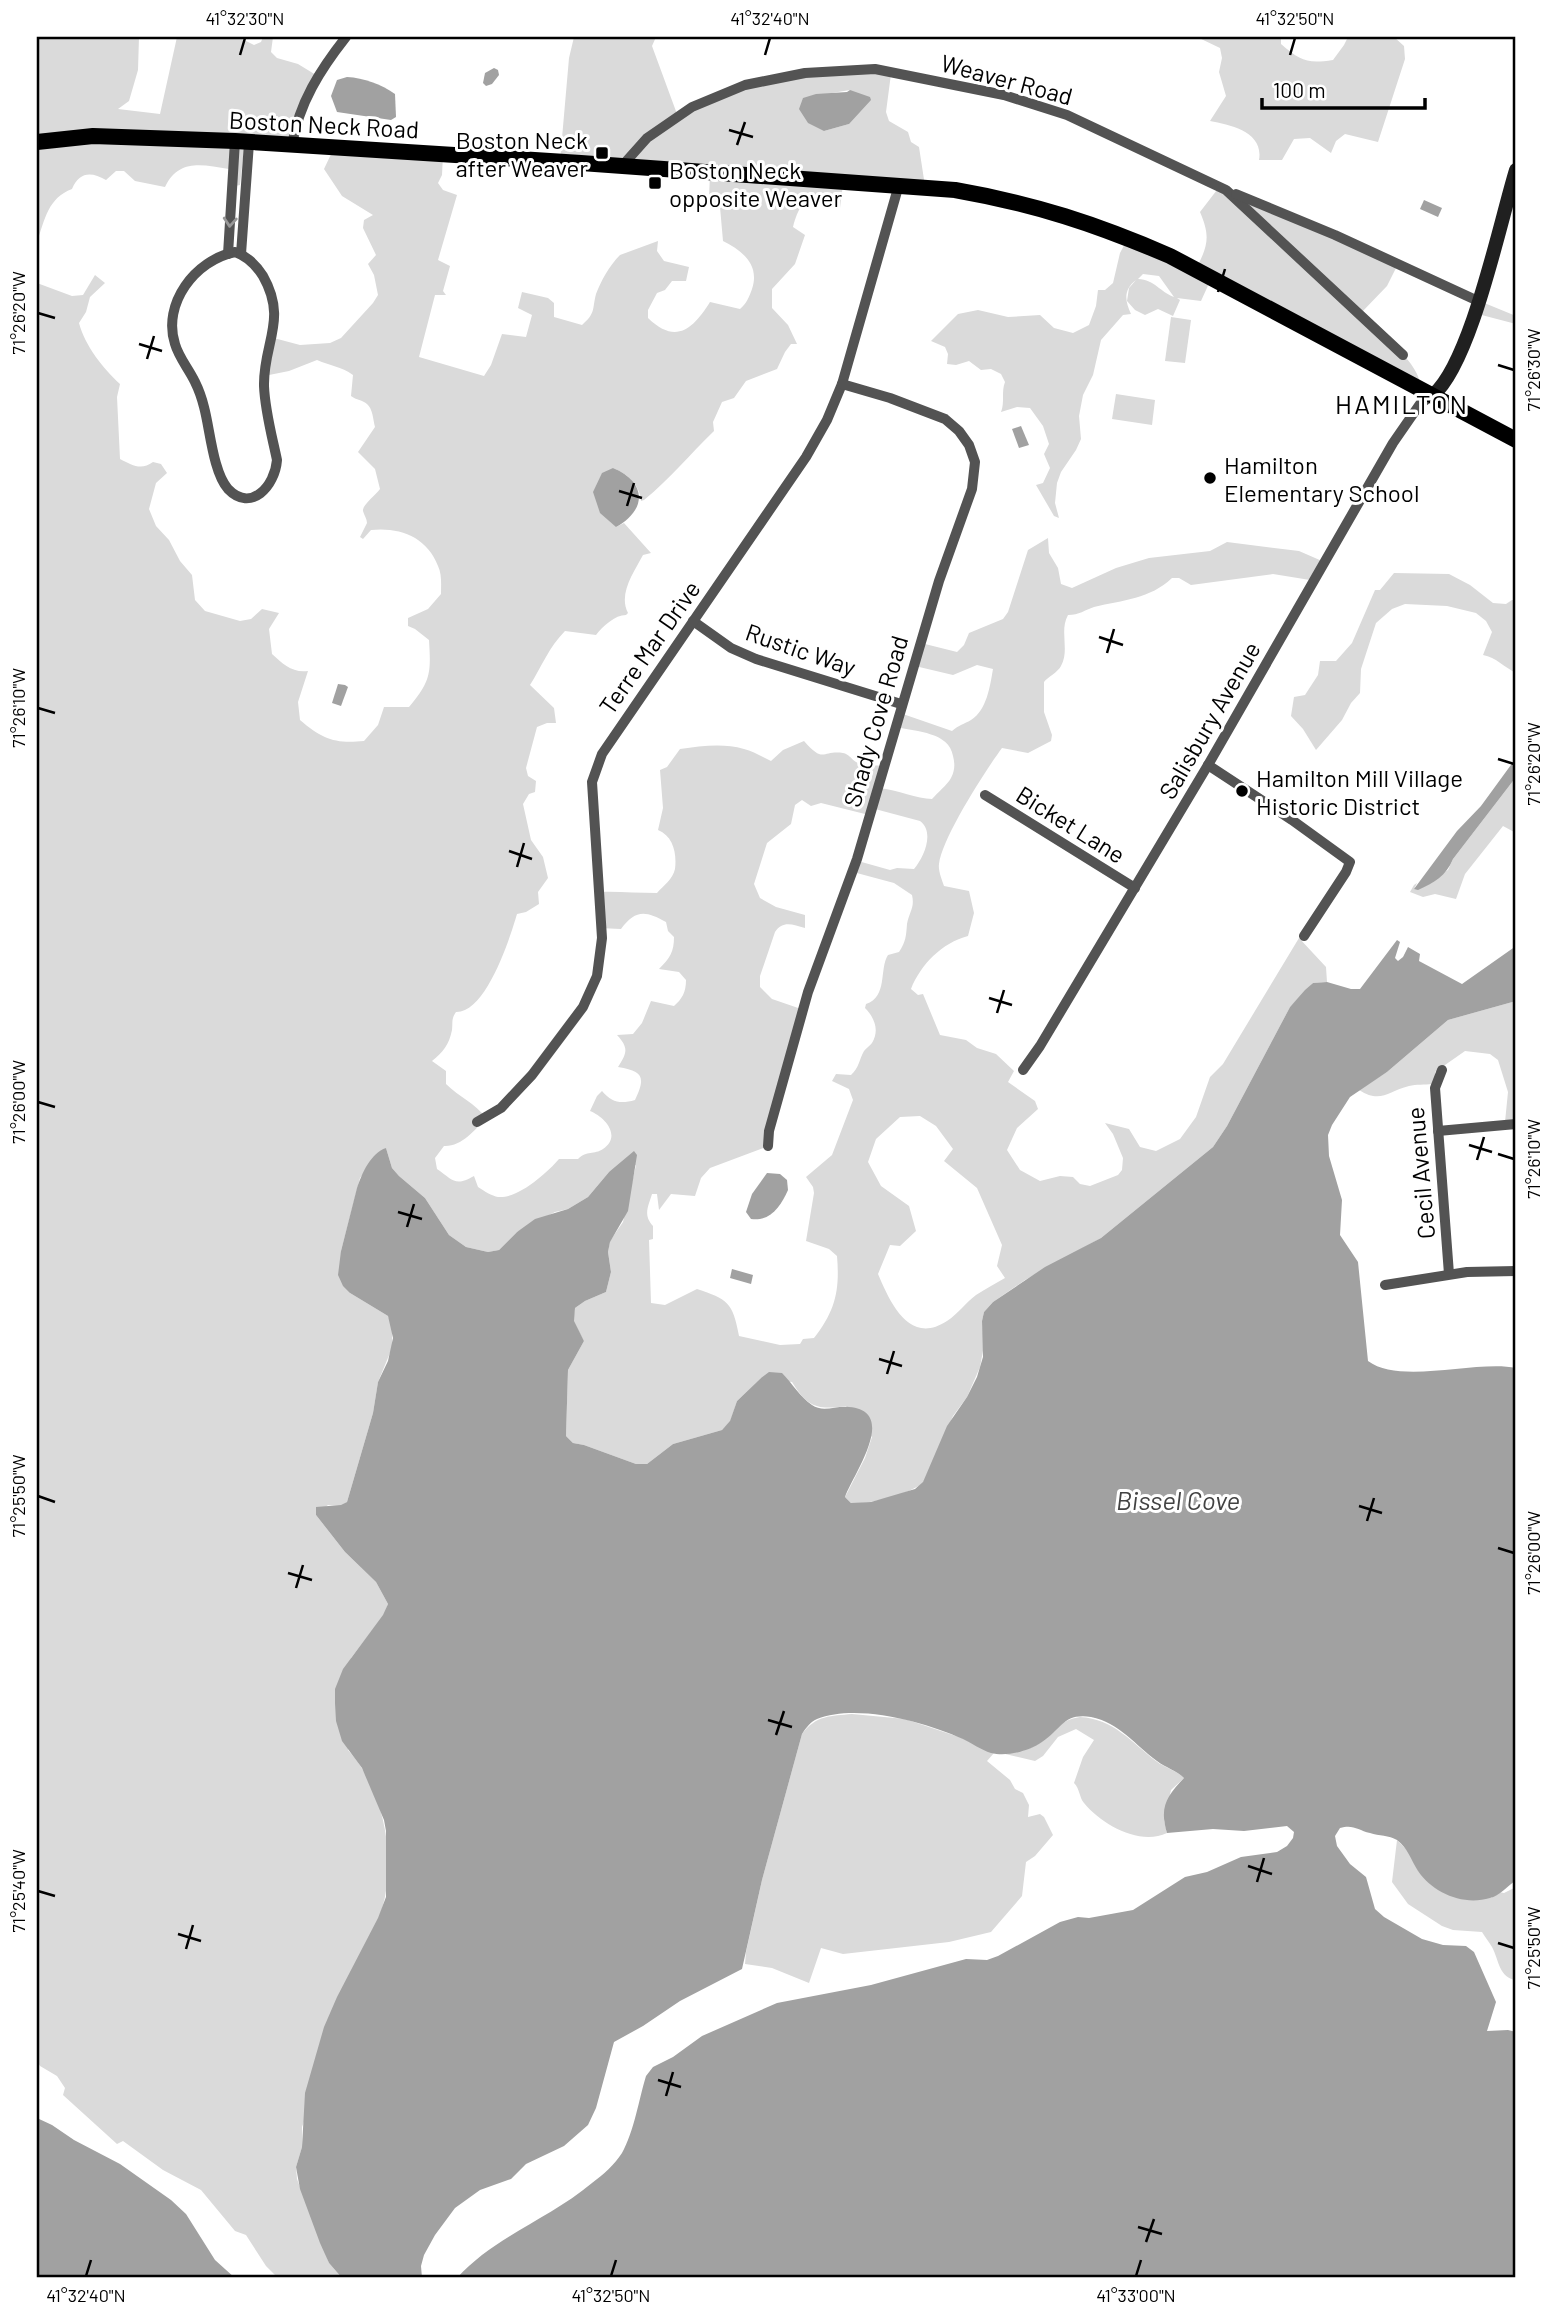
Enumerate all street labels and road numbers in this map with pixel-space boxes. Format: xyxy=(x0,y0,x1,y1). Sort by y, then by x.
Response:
street label: Weaver Road xyxy=(938,48,1076,110)
street label: Boston Neck Road xyxy=(228,105,420,143)
street label: Terre Mar Drive xyxy=(592,575,706,719)
street label: Rustic Way xyxy=(742,617,860,681)
street label: Shady Cove Road xyxy=(837,632,913,810)
street label: Salisbury Avenue xyxy=(1152,636,1266,804)
street label: Bicket Lane xyxy=(1011,779,1131,869)
street label: Cecil Avenue xyxy=(1400,1106,1440,1240)

